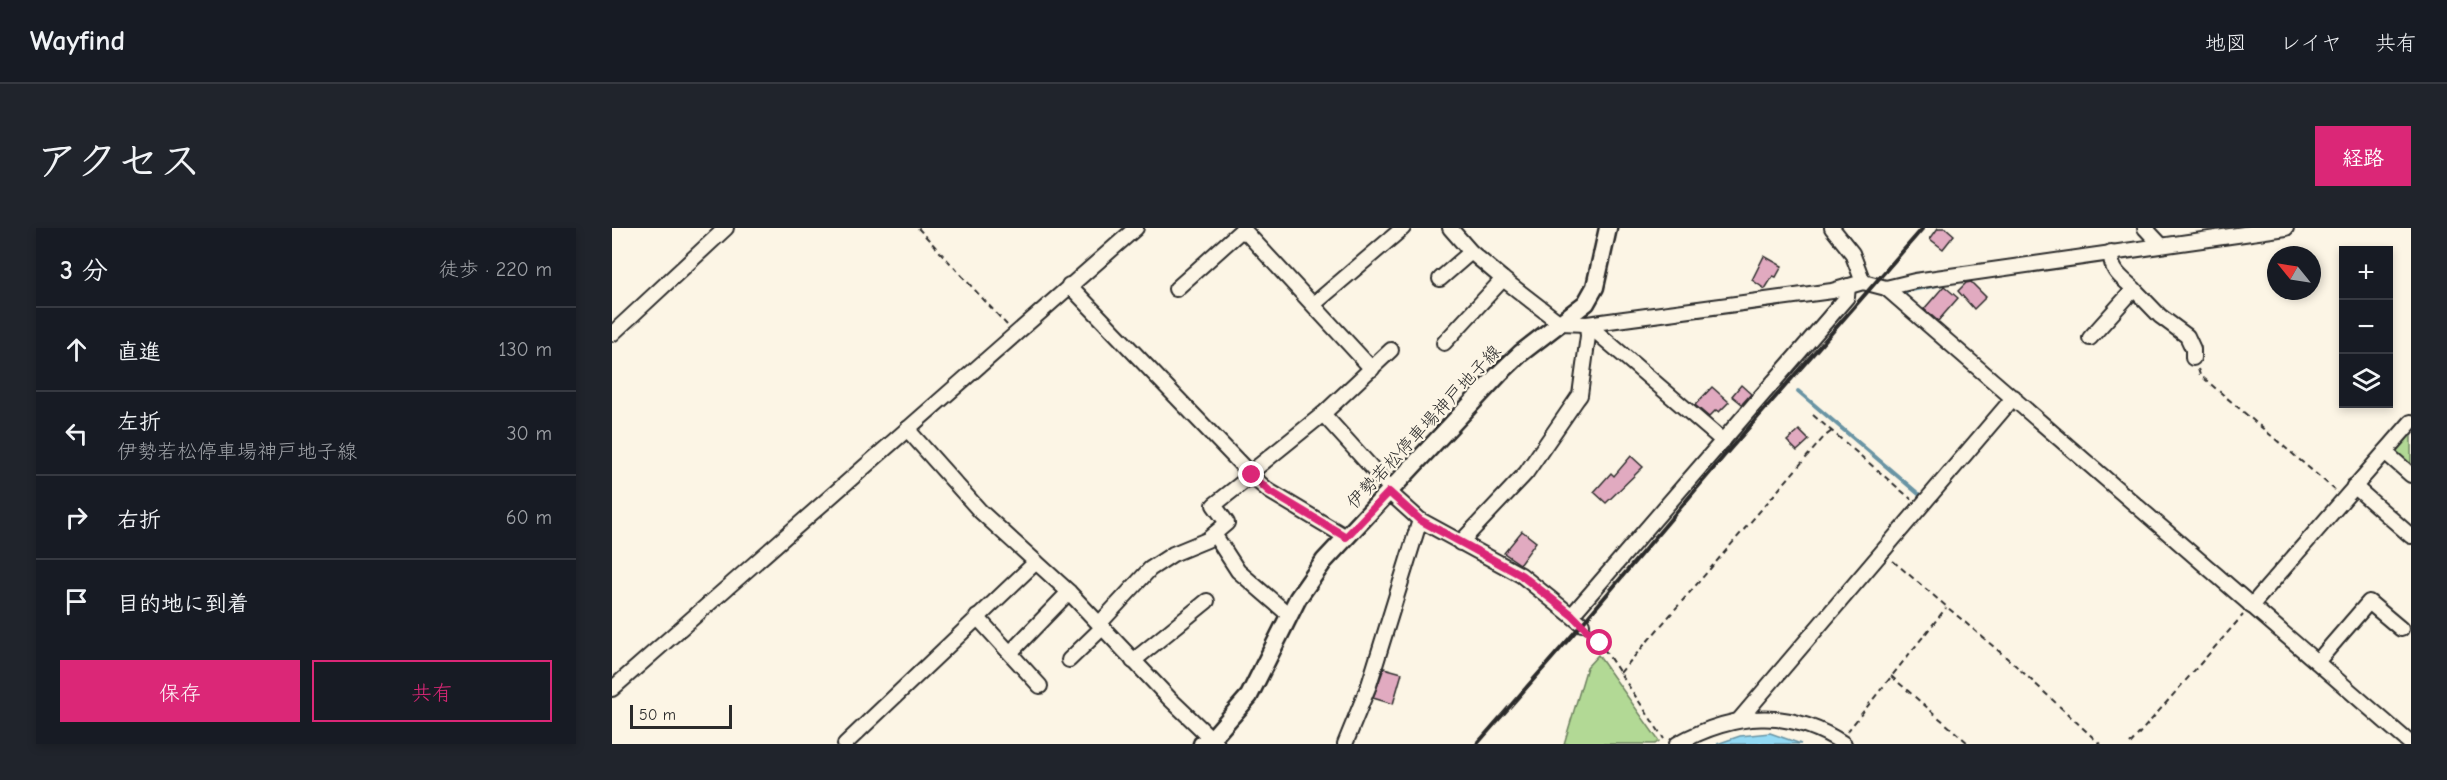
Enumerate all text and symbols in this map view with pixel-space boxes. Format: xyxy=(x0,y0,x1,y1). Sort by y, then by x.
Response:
text: Wayfind xyxy=(30,25,125,57)
text: 地図 xyxy=(2205,31,2247,55)
text: レイヤ xyxy=(2280,31,2342,55)
text: 共有 xyxy=(2375,31,2417,55)
button: 経路 xyxy=(2315,126,2411,186)
text: アクセス xyxy=(36,137,201,186)
north arrow xyxy=(2267,246,2321,300)
map controls xyxy=(2339,246,2393,408)
button: + xyxy=(2339,246,2393,300)
text: 3 分 xyxy=(60,256,108,286)
text: 徒歩 · 220 m xyxy=(439,258,552,281)
button: − xyxy=(2339,300,2393,354)
icon: ahead xyxy=(60,333,93,366)
text: 130 m xyxy=(499,338,552,361)
text: 直進 xyxy=(117,339,161,365)
street label: 伊勢若松停車場神戸地子線 xyxy=(1343,341,1505,513)
button: layers xyxy=(2339,354,2393,408)
text: 左折 xyxy=(117,409,161,435)
icon: left xyxy=(60,417,93,450)
text: 30 m xyxy=(506,422,552,445)
text: 伊勢若松停車場神戸地子線 xyxy=(117,440,357,463)
route end xyxy=(1238,461,1264,487)
icon: right xyxy=(60,501,93,534)
text: 60 m xyxy=(506,506,552,529)
text: 右折 xyxy=(117,507,161,533)
icon: arrive xyxy=(60,585,93,618)
text: 目的地に到着 xyxy=(117,591,249,617)
route start xyxy=(1586,629,1612,655)
button: 保存 xyxy=(60,660,300,722)
button: 共有 xyxy=(312,660,552,722)
scale bar xyxy=(630,702,732,730)
text: 50 m xyxy=(639,706,676,724)

